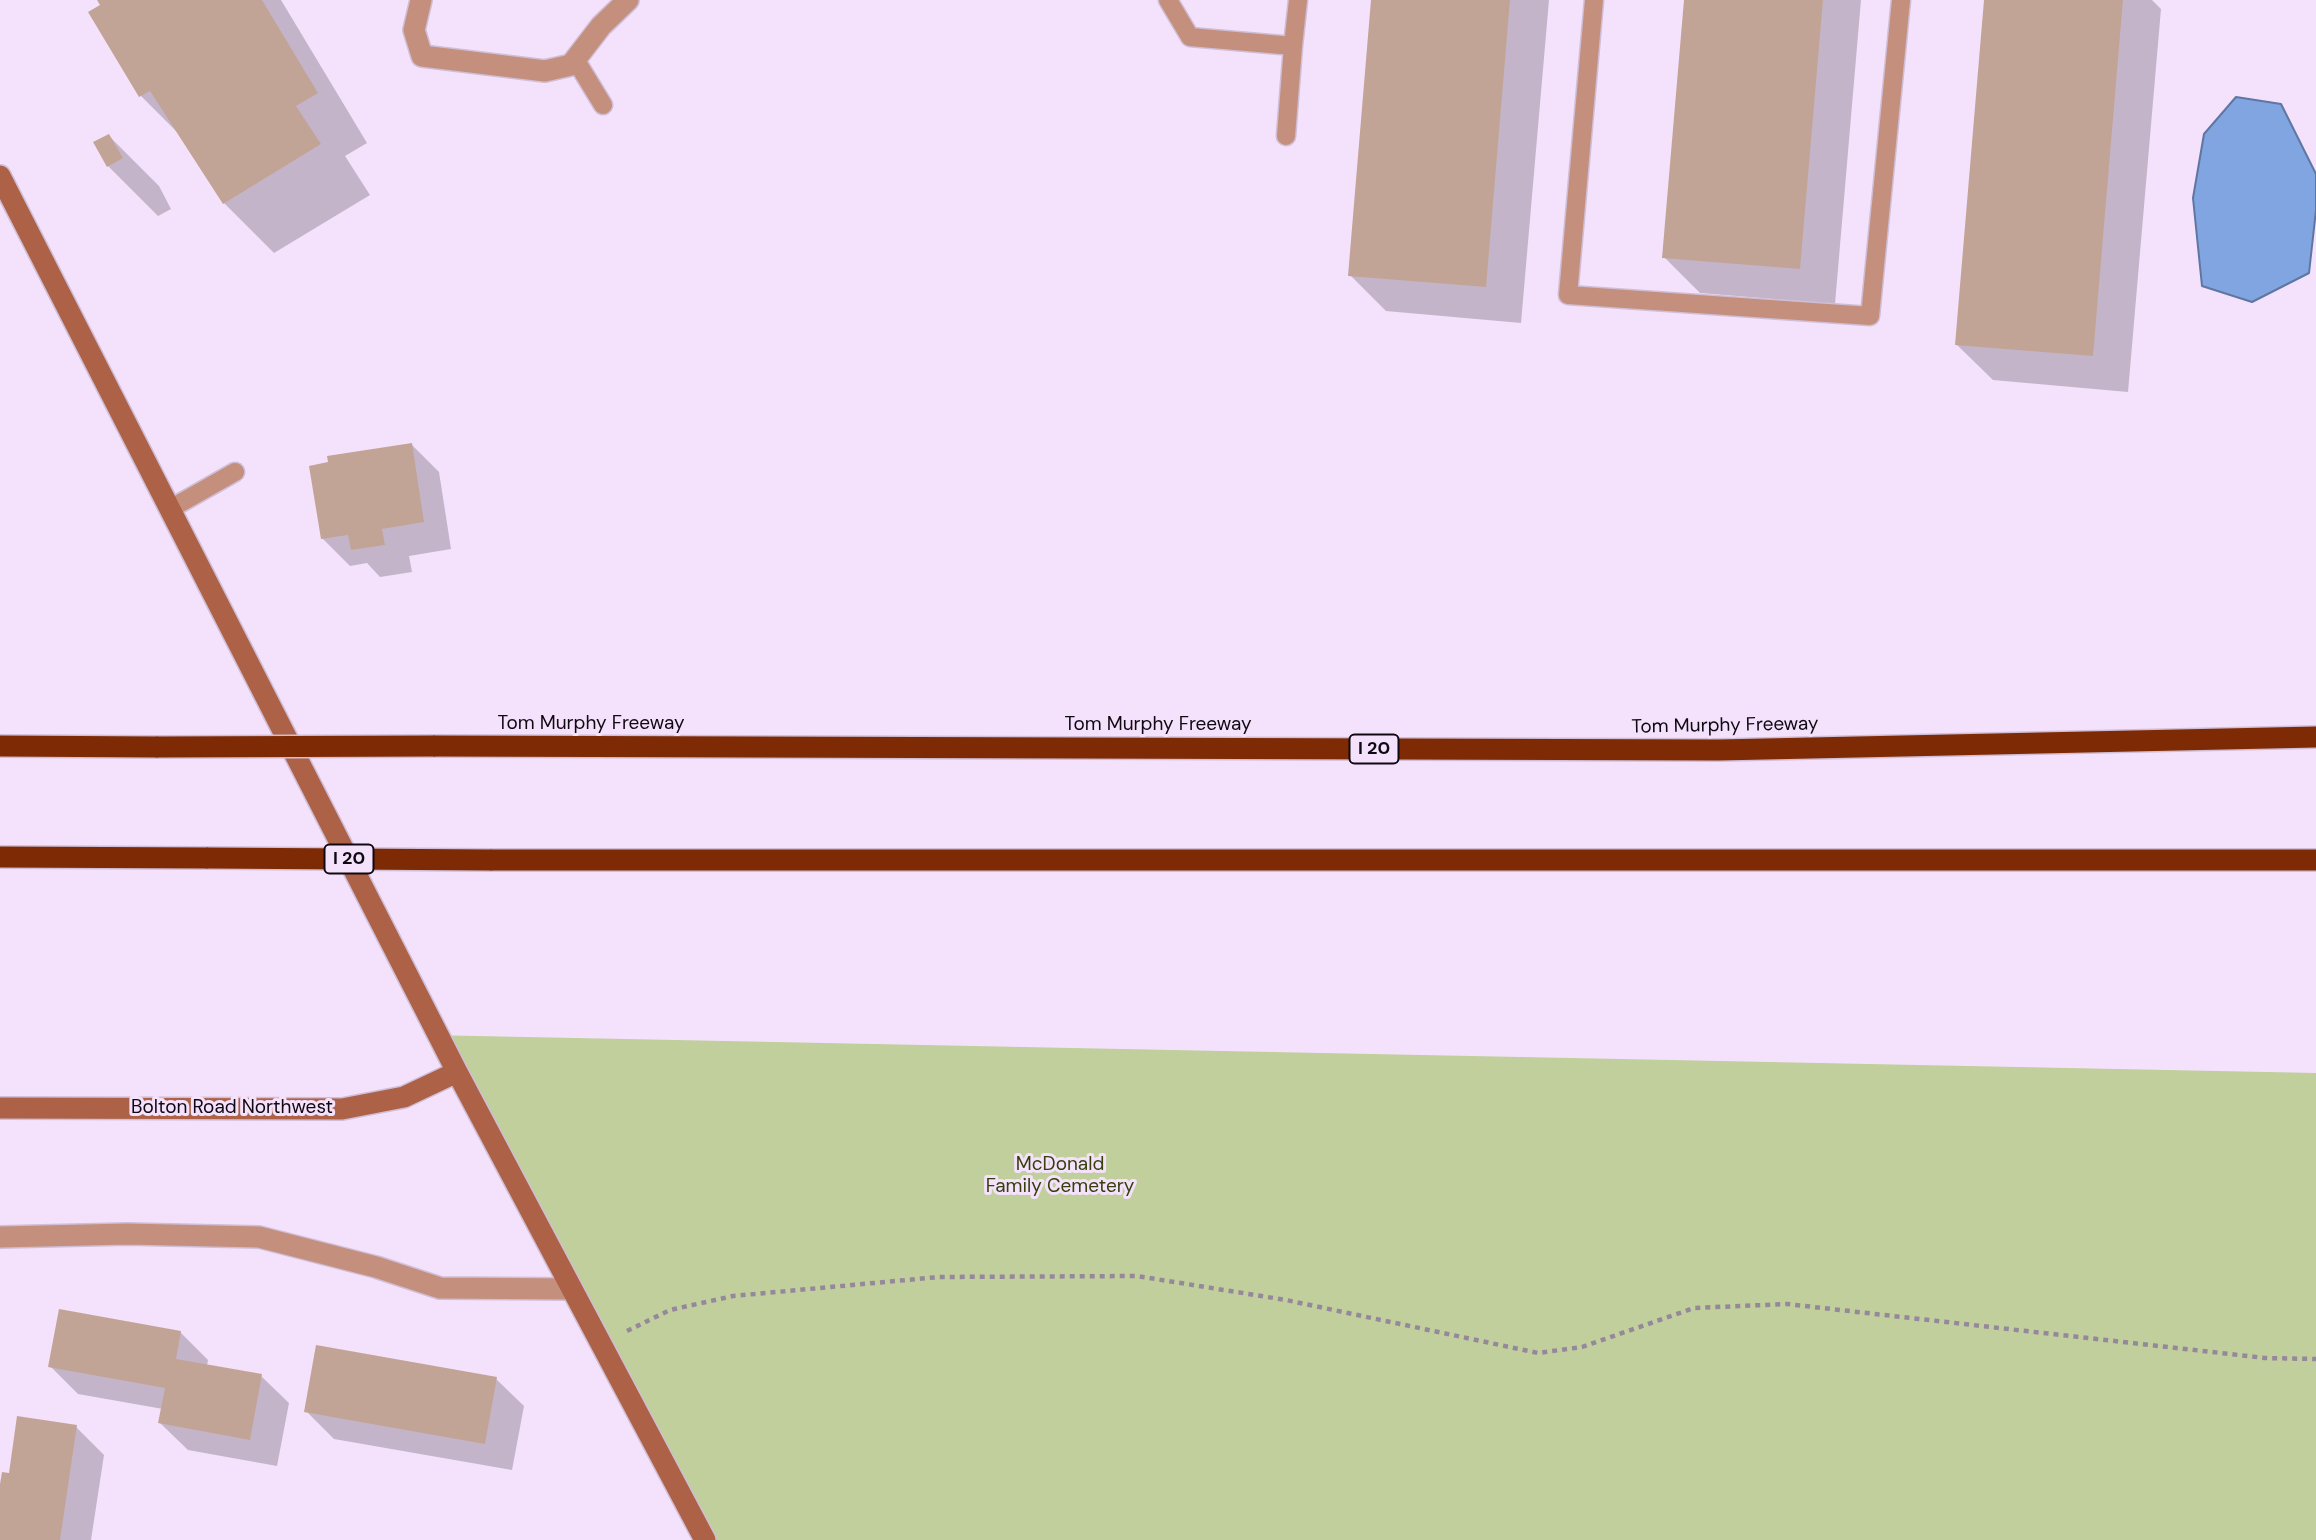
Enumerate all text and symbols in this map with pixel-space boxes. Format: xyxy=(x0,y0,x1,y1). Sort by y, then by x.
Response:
street label: Tom Murphy Freeway xyxy=(497,713,685,735)
street label: Tom Murphy Freeway xyxy=(1631,713,1819,739)
street label: Tom Murphy Freeway xyxy=(1064,714,1252,736)
road number: I 20 xyxy=(1350,734,1398,764)
road number: I 20 xyxy=(324,844,374,874)
street label: Bolton Road Northwest xyxy=(131,1097,333,1119)
park label: McDonald Family Cemetery xyxy=(986,1154,1134,1198)

